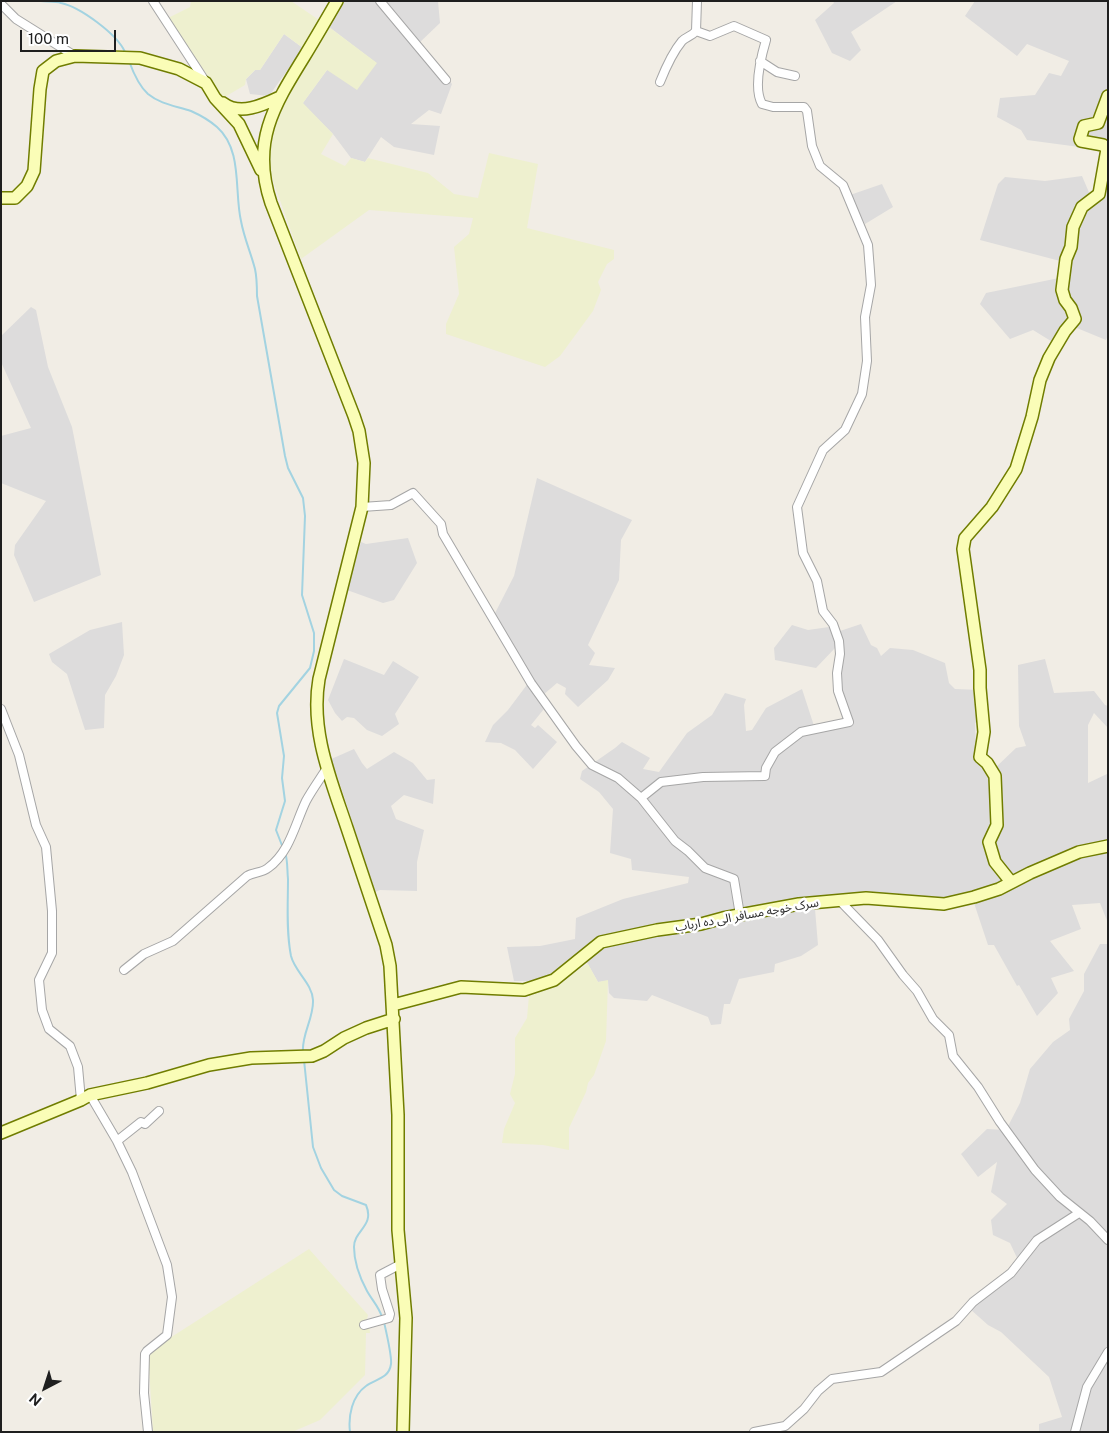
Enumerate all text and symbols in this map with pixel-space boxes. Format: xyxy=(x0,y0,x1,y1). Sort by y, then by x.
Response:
scale bar xyxy=(22,20,119,52)
text: 100 m xyxy=(28,30,69,47)
street label: سرک خوجه مسافر الی ده ارباب xyxy=(674,895,820,935)
north arrow xyxy=(20,1363,70,1413)
text: N xyxy=(26,1390,45,1409)

